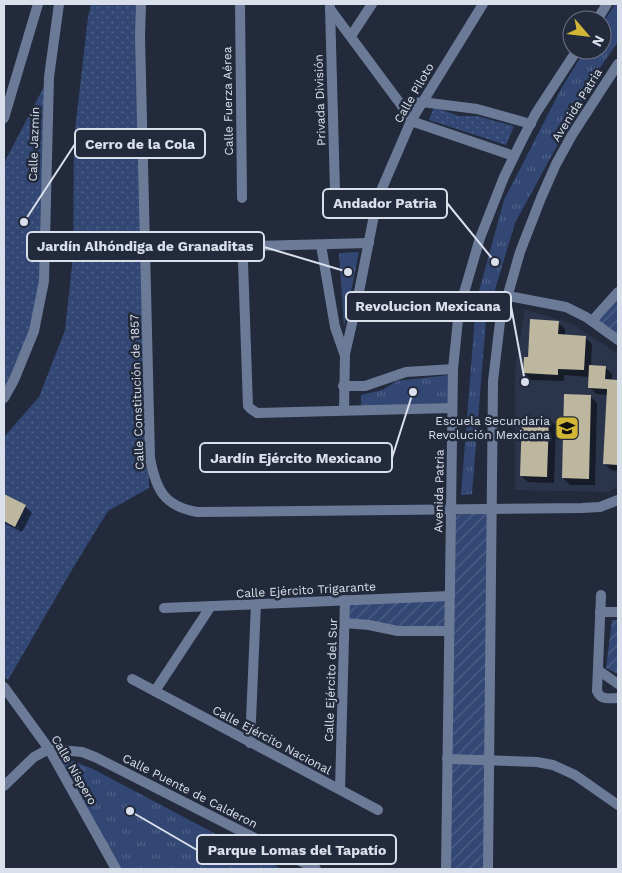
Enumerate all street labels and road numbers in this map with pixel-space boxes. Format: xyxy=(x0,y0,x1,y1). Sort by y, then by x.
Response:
street label: Calle Fuerza Aérea xyxy=(220,46,236,156)
street label: Privada División xyxy=(311,54,329,146)
street label: Calle Piloto xyxy=(391,61,437,125)
street label: Avenida Patria xyxy=(549,66,605,144)
street label: Calle Jazmín xyxy=(26,106,42,182)
street label: Calle Constitución de 1857 xyxy=(127,314,147,470)
street label: Avenida Patria xyxy=(431,449,447,533)
street label: Calle Ejército Trigarante xyxy=(236,579,376,601)
street label: Calle Ejército del Sur xyxy=(322,618,340,742)
street label: Calle Ejército Nacional xyxy=(210,703,334,777)
street label: Calle Níspero xyxy=(48,733,100,807)
street label: Calle Puente de Calderon xyxy=(120,751,260,831)

